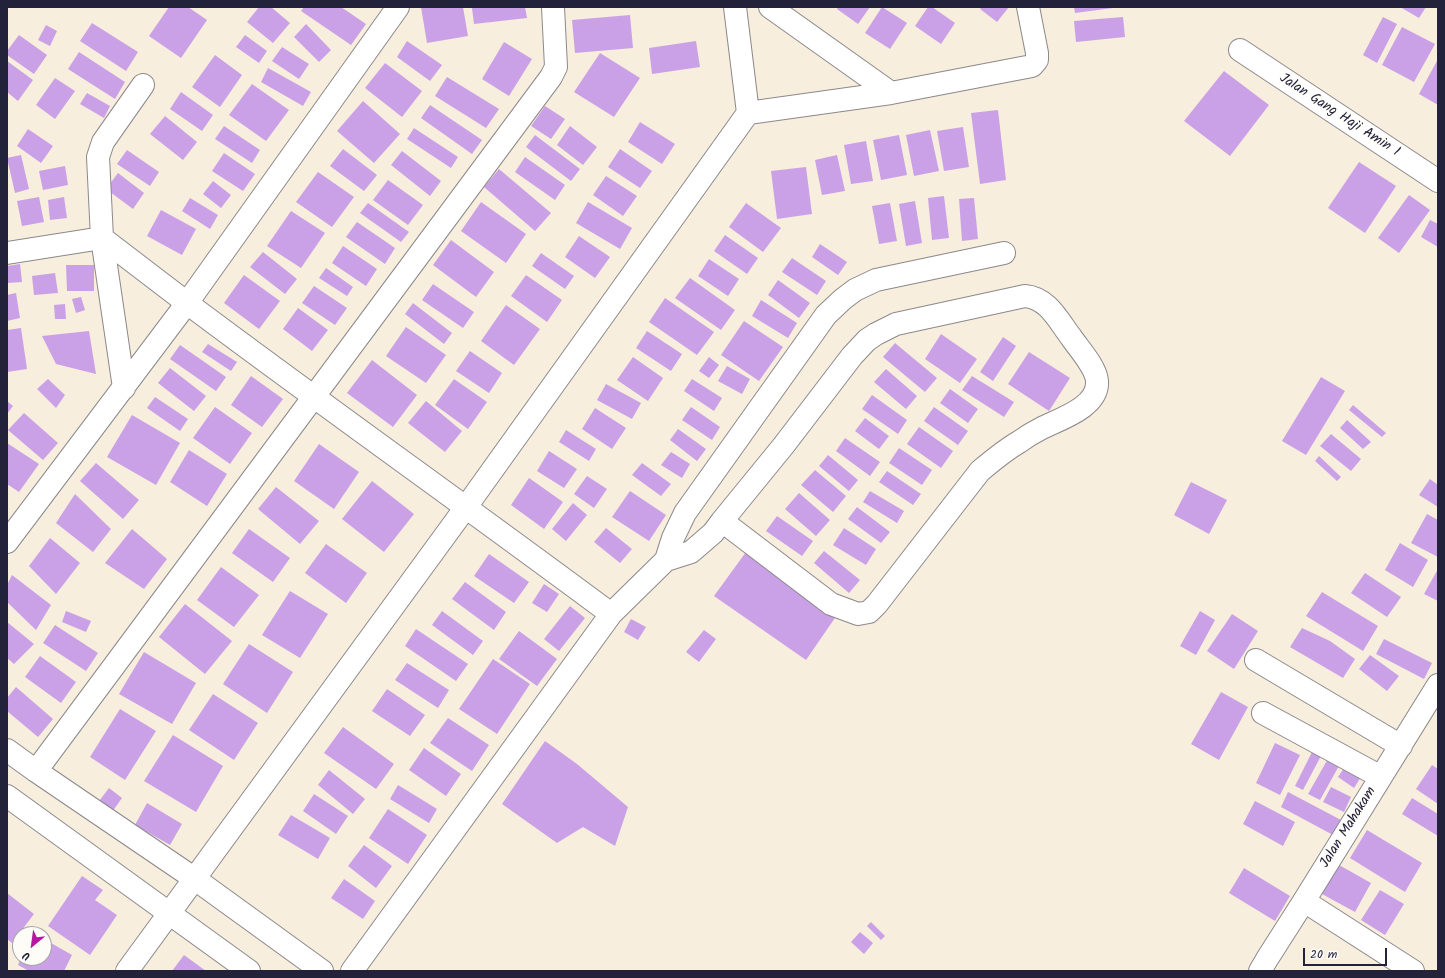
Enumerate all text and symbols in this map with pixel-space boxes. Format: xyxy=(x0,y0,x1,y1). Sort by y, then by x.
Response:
street label: Jalan Gang Haji Amin 1 xyxy=(1276,71,1402,161)
street label: Jalan Mahakam xyxy=(1317,784,1381,872)
north arrow xyxy=(12,926,52,966)
scale bar xyxy=(1305,940,1389,966)
text: 20 m xyxy=(1310,945,1337,964)
text: U xyxy=(19,946,34,965)

